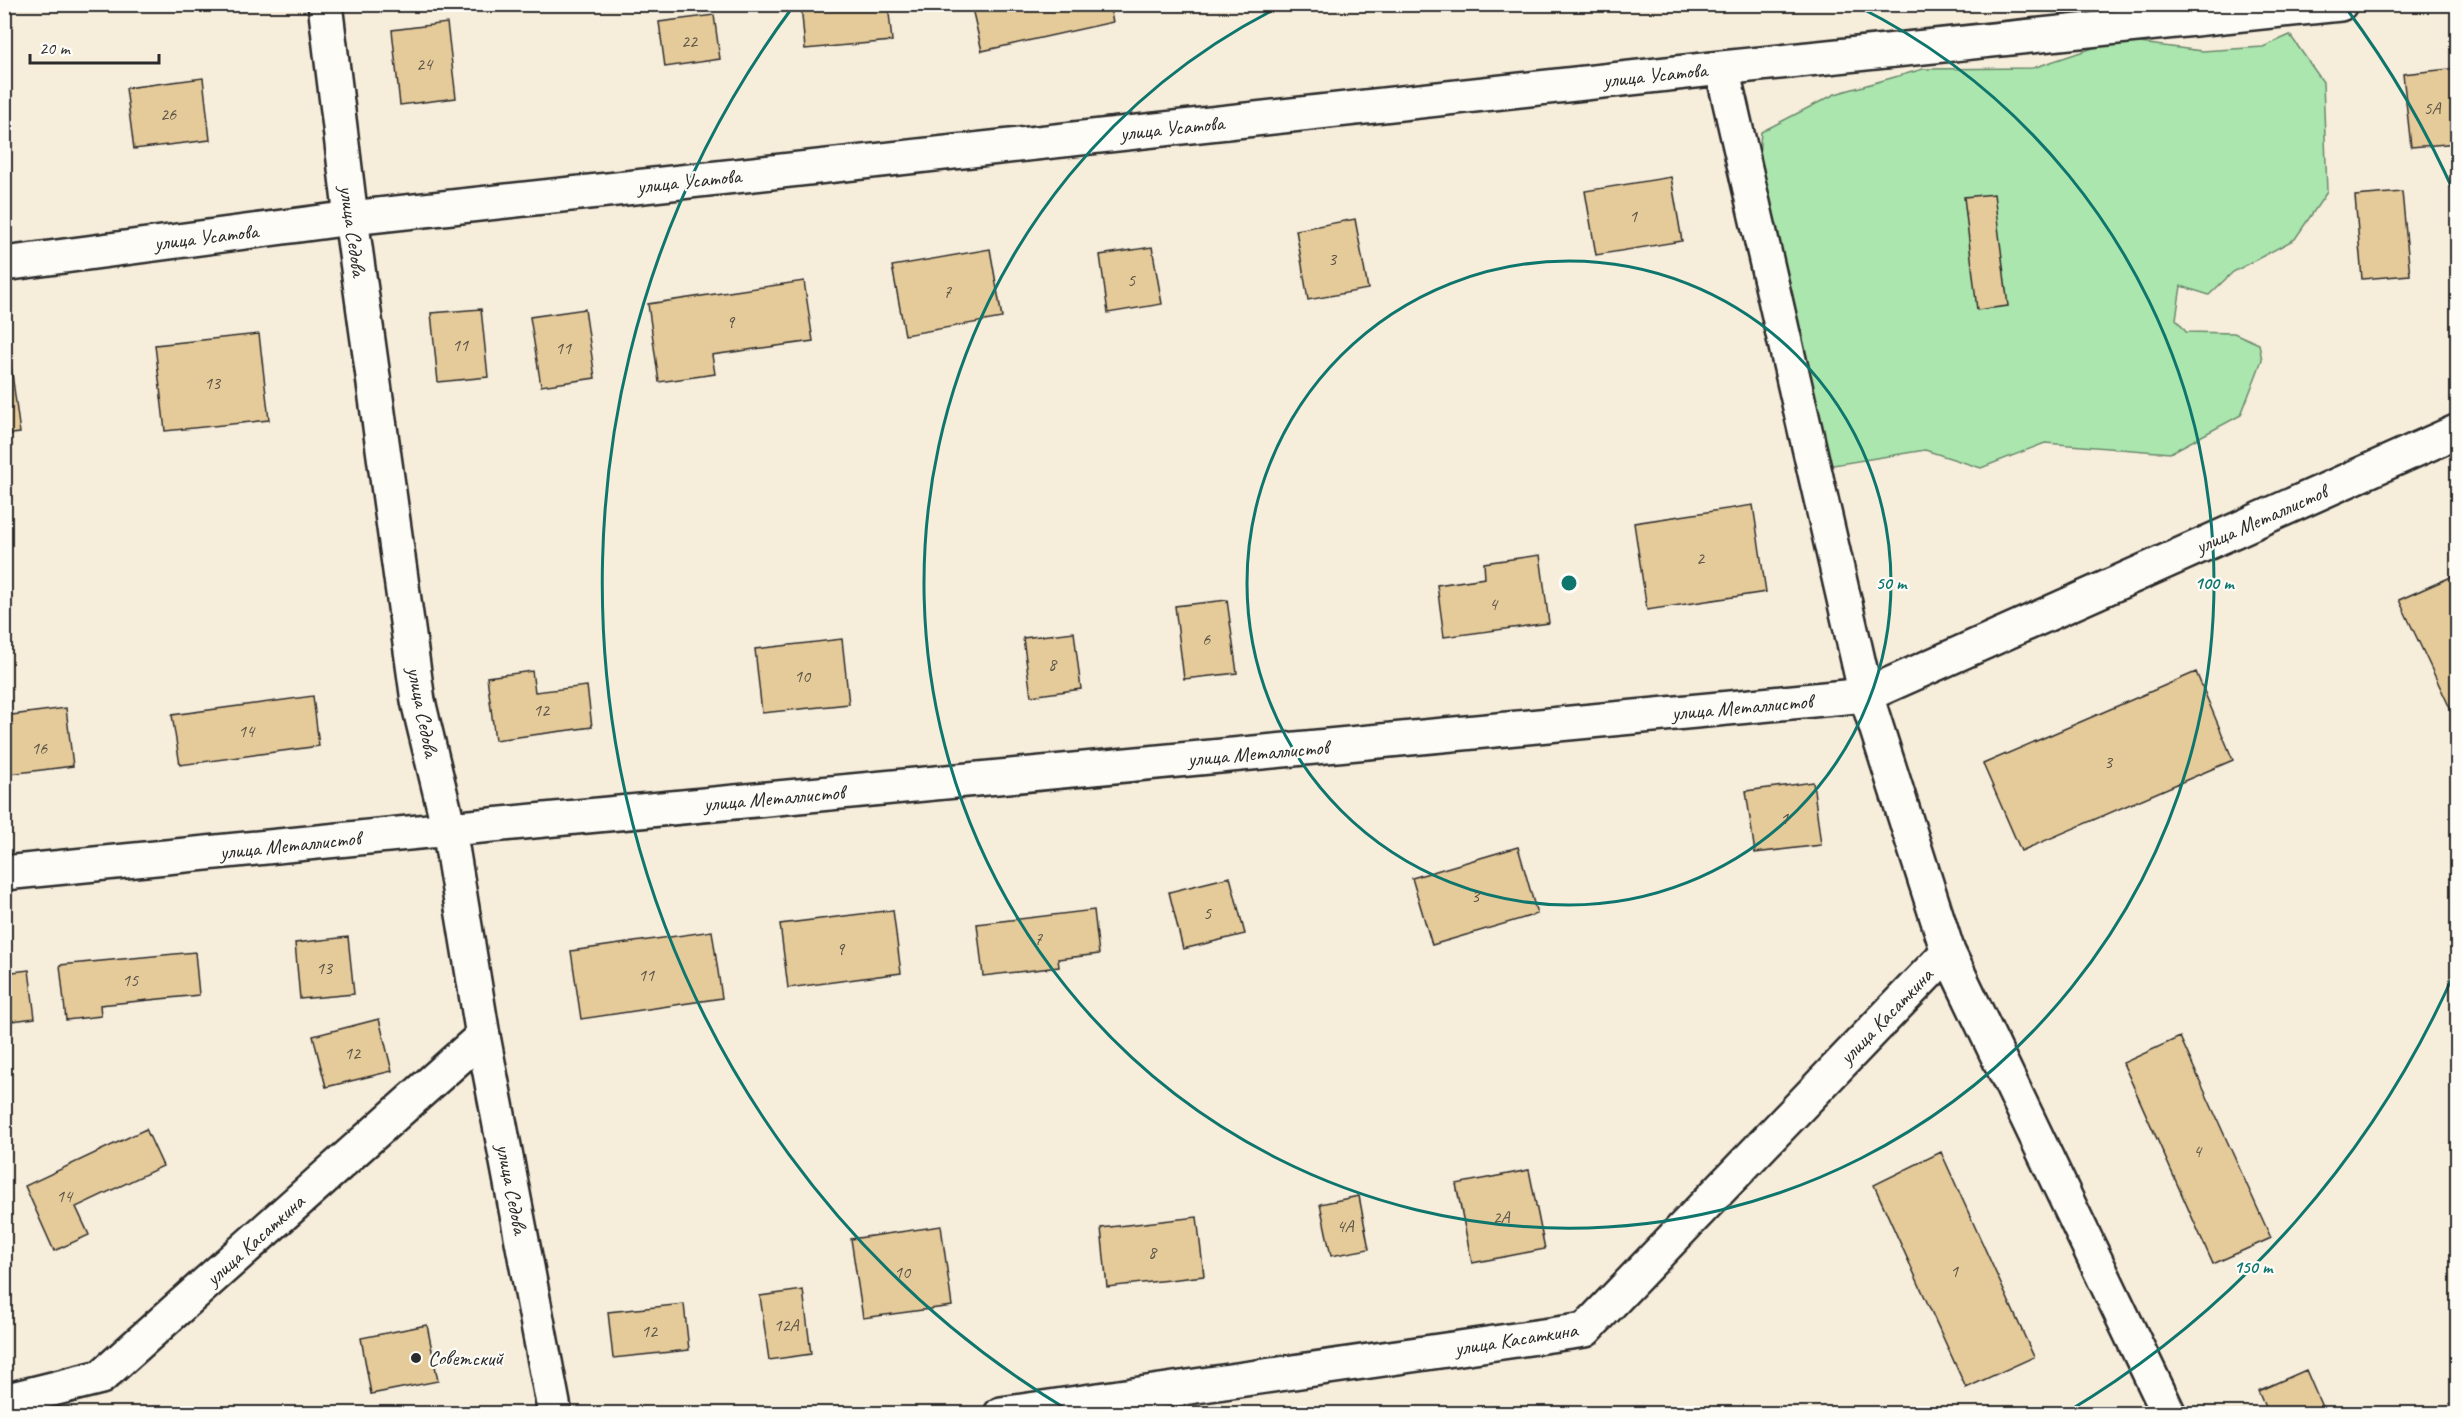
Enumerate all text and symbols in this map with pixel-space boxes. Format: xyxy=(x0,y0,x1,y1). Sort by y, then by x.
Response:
scale bar xyxy=(30,27,159,65)
house number: 22 xyxy=(681,30,699,52)
text: 20 m xyxy=(39,37,72,59)
house number: 24 xyxy=(416,53,434,75)
street label: улица Усатова xyxy=(1600,56,1711,94)
house number: 5А xyxy=(2423,97,2442,119)
house number: 26 xyxy=(160,103,177,125)
street label: улица Усатова xyxy=(1117,109,1228,147)
street label: улица Усатова xyxy=(634,162,745,200)
street label: улица Седова xyxy=(333,182,373,281)
house number: 1 xyxy=(1629,205,1638,227)
street label: улица Усатова xyxy=(151,217,262,257)
house number: 3 xyxy=(1328,248,1338,270)
house number: 5 xyxy=(1127,269,1136,291)
house number: 7 xyxy=(943,281,952,303)
house number: 9 xyxy=(726,311,736,333)
house number: 11 xyxy=(452,334,469,356)
house number: 11 xyxy=(555,337,572,359)
house number: 13 xyxy=(204,372,222,394)
street label: улица Металлистов xyxy=(2189,477,2334,560)
house number: 2 xyxy=(1696,547,1706,569)
text: 50 m xyxy=(1876,572,1908,594)
text: 100 m xyxy=(2195,572,2235,594)
centre of rings xyxy=(1559,573,1579,593)
house number: 4 xyxy=(1489,593,1499,615)
house number: 6 xyxy=(1202,628,1211,650)
house number: 8 xyxy=(1048,653,1058,675)
street label: улица Седова xyxy=(401,663,445,762)
house number: 10 xyxy=(794,665,812,687)
street label: улица Металлистов xyxy=(1669,688,1817,726)
house number: 12 xyxy=(533,699,551,721)
house number: 14 xyxy=(238,720,256,742)
street label: улица Металлистов xyxy=(1185,734,1333,772)
house number: 16 xyxy=(31,737,48,759)
house number: 3 xyxy=(2104,751,2114,773)
street label: улица Металлистов xyxy=(701,779,849,817)
house number: 1 xyxy=(1780,807,1789,829)
street label: улица Металлистов xyxy=(216,824,365,866)
house number: 3 xyxy=(1471,885,1481,907)
house number: 5 xyxy=(1203,902,1212,924)
house number: 7 xyxy=(1034,928,1043,950)
house number: 9 xyxy=(836,938,846,960)
house number: 13 xyxy=(316,957,334,979)
street label: улица Касаткина xyxy=(1832,961,1940,1071)
house number: 11 xyxy=(638,964,655,986)
house number: 15 xyxy=(122,969,139,991)
house number: 12 xyxy=(344,1042,362,1064)
street label: улица Седова xyxy=(490,1140,534,1239)
house number: 4 xyxy=(2193,1140,2203,1162)
house number: 14 xyxy=(56,1185,74,1207)
street label: улица Касаткина xyxy=(199,1188,311,1293)
house number: 2А xyxy=(1492,1206,1511,1228)
house number: 4А xyxy=(1336,1215,1355,1237)
house number: 8 xyxy=(1148,1241,1158,1263)
text: 150 m xyxy=(2234,1256,2274,1278)
house number: 1 xyxy=(1950,1260,1959,1282)
house number: 10 xyxy=(894,1261,912,1283)
house number: 12А xyxy=(773,1314,800,1336)
street label: улица Касаткина xyxy=(1451,1316,1581,1362)
house number: 12 xyxy=(641,1320,659,1342)
place label: Советский xyxy=(428,1345,504,1371)
marker: Советский xyxy=(409,1351,423,1365)

